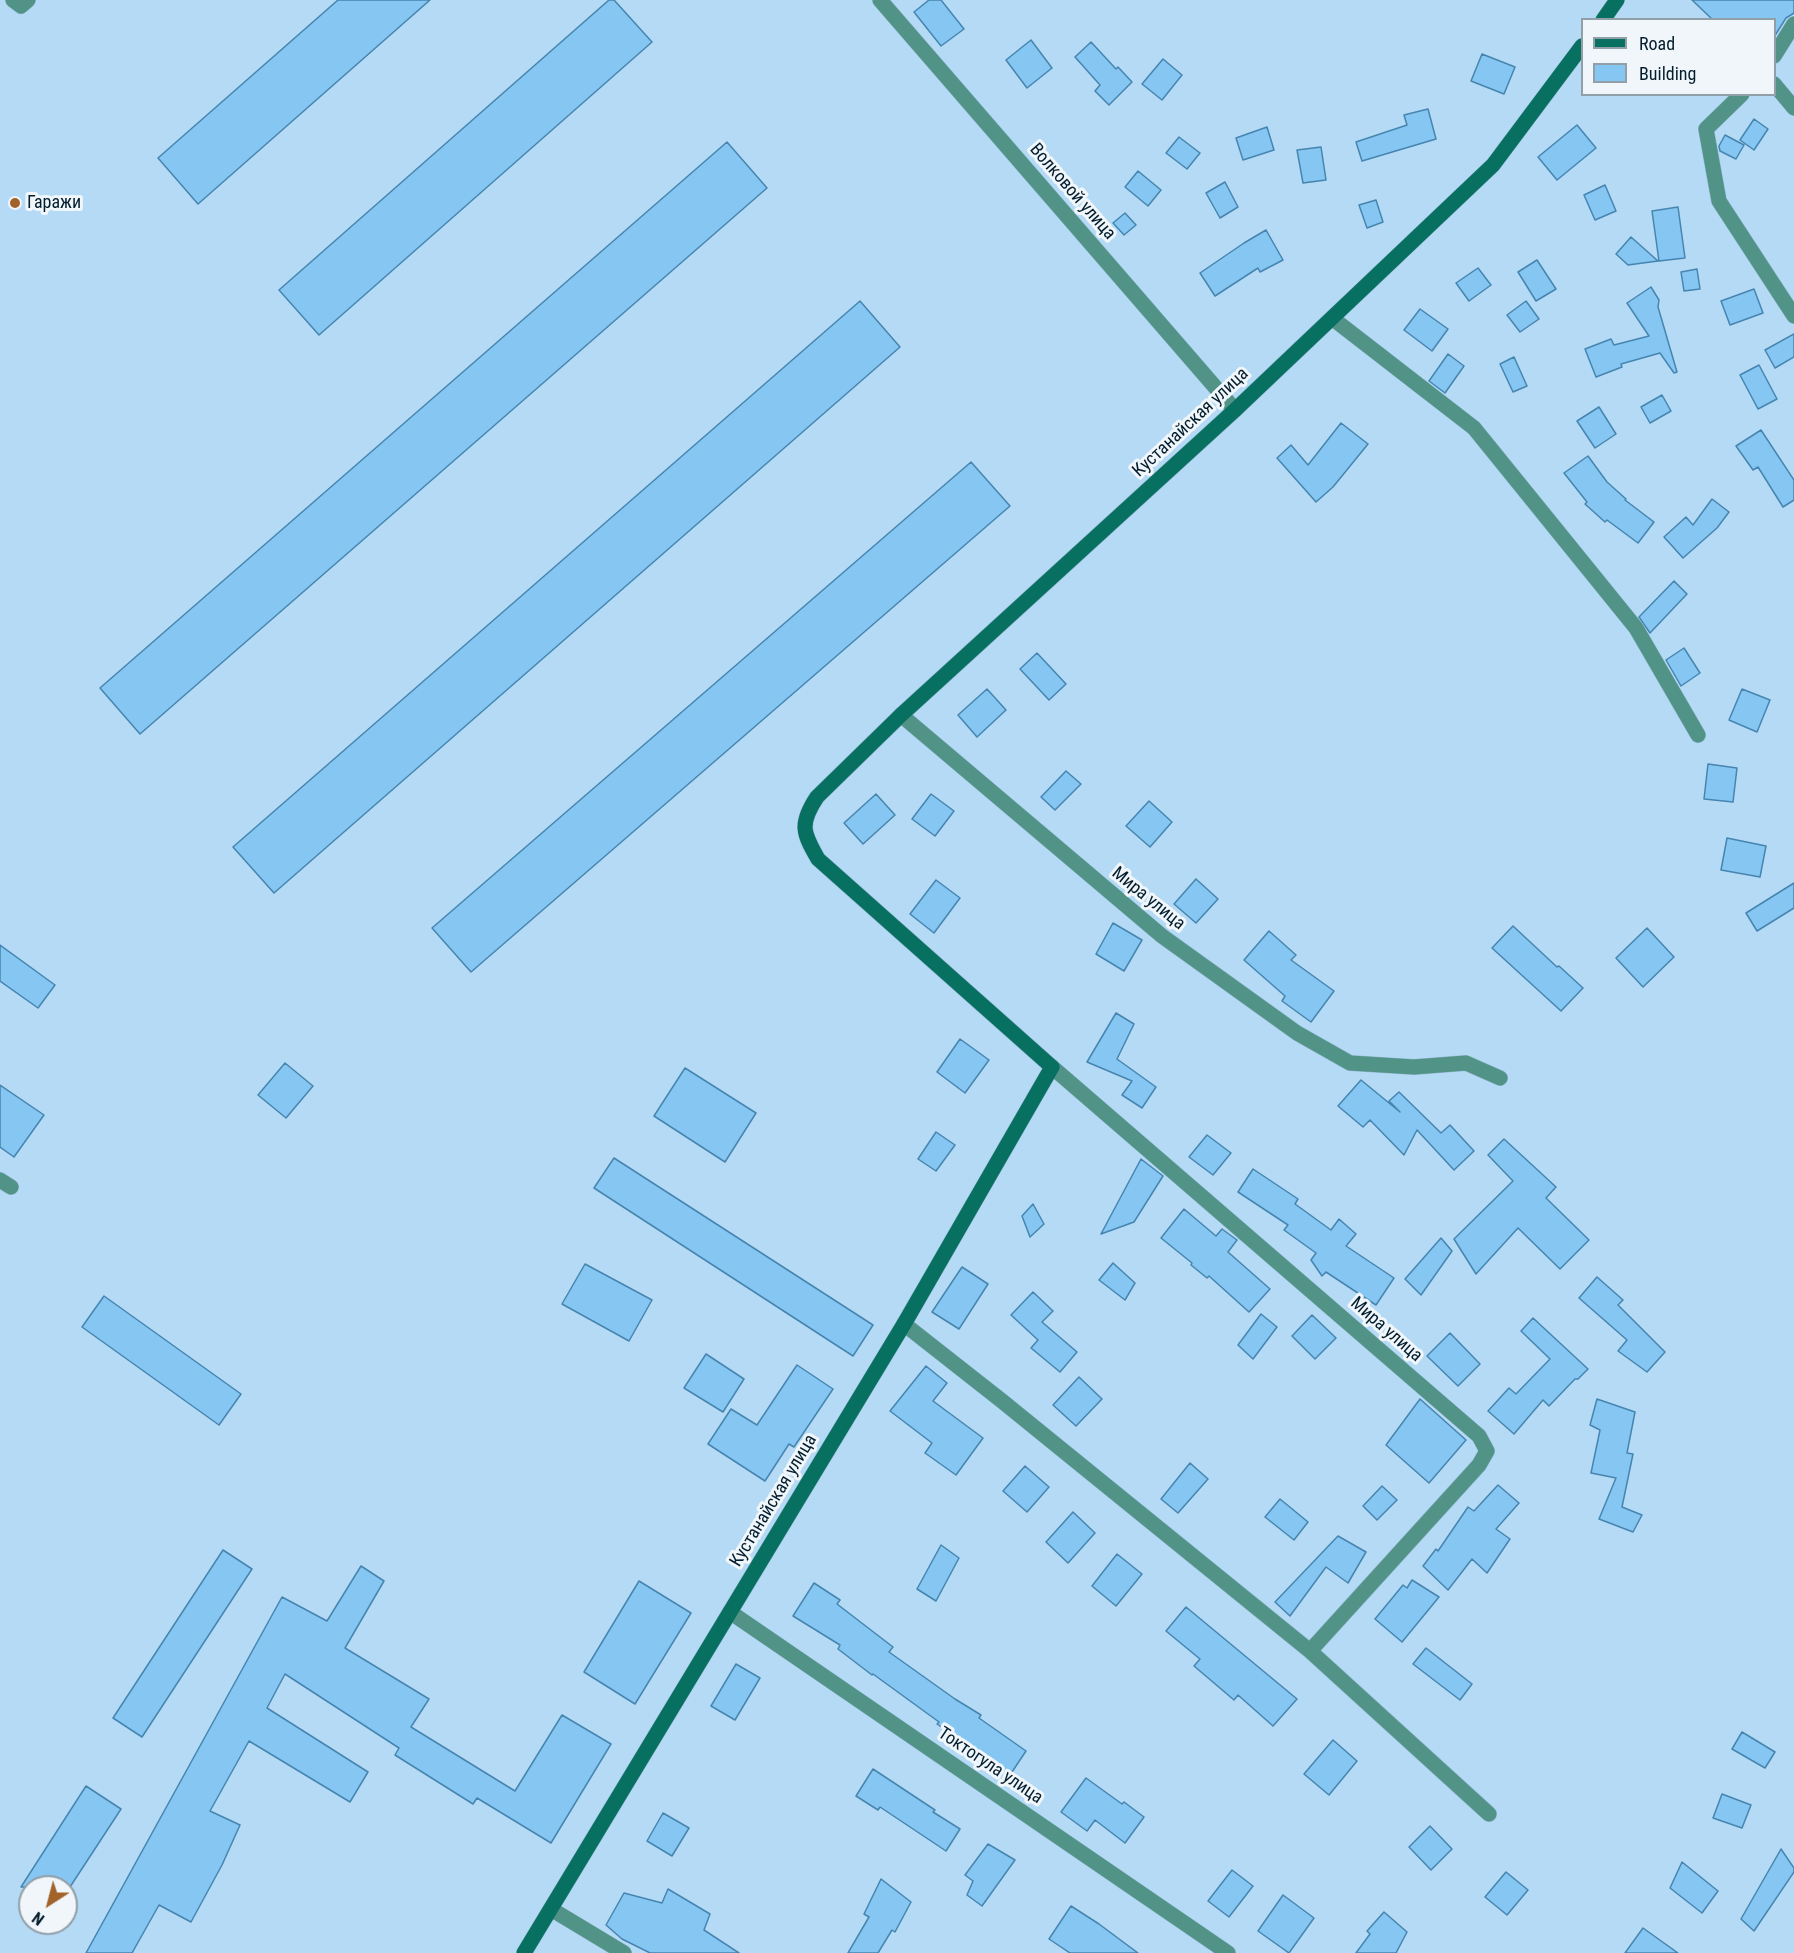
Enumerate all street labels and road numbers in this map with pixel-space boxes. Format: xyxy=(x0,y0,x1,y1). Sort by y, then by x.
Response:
street label: Волковой улица xyxy=(1024,140,1120,244)
street label: Кустанайская улица xyxy=(1129,364,1253,482)
street label: Мира улица xyxy=(1107,863,1189,935)
street label: Мира улица xyxy=(1346,1293,1426,1367)
street label: Кустанайская улица xyxy=(726,1431,822,1571)
street label: Токтогула улица xyxy=(933,1723,1047,1809)

